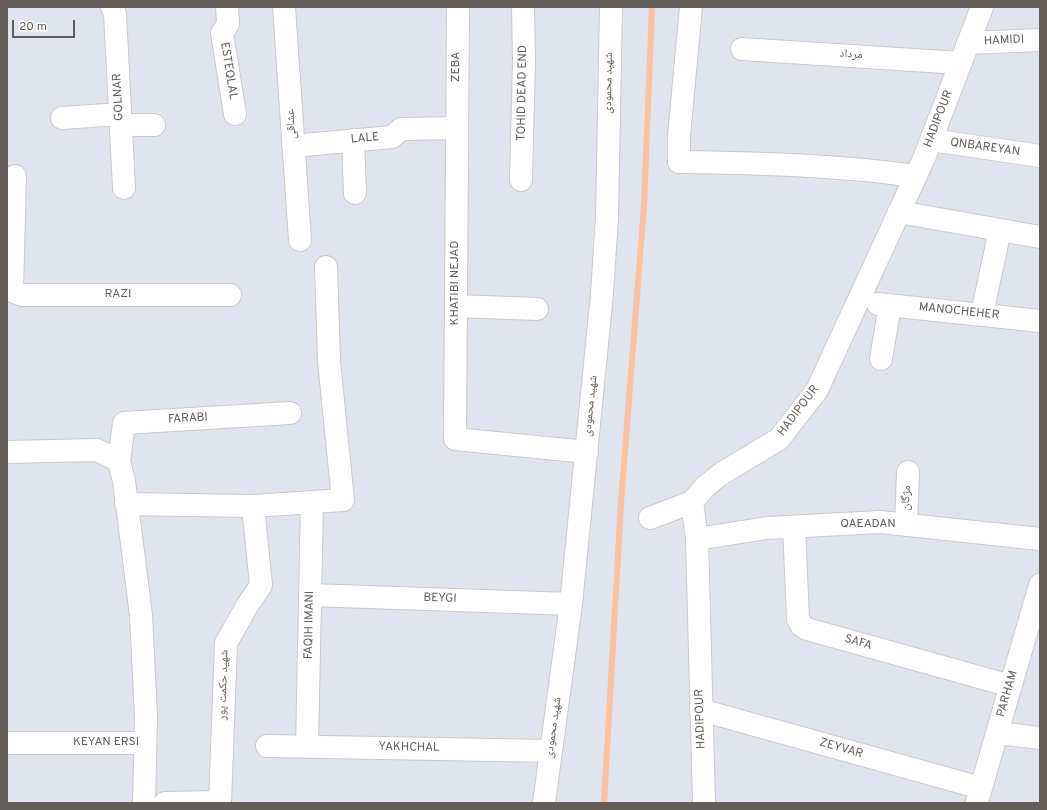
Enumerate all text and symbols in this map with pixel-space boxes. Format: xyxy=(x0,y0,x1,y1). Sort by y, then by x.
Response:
scale bar xyxy=(14,12,77,38)
text: 20 m xyxy=(19,19,47,35)
street label: HAMIDI xyxy=(983,33,1025,49)
street label: ESTEQLAL xyxy=(216,41,240,101)
street label: TOHID DEAD END xyxy=(515,45,531,141)
street label: مرداد xyxy=(839,47,863,63)
street label: ZEBA xyxy=(450,52,464,82)
street label: شهید محمودی xyxy=(601,52,617,114)
street label: GOLNAR xyxy=(111,73,127,121)
street label: HADIPOUR xyxy=(922,88,956,150)
street label: عشاقی xyxy=(284,108,300,140)
street label: LALE xyxy=(350,131,380,147)
street label: QNBAREYAN xyxy=(949,136,1021,160)
street label: KHATIBI NEJAD xyxy=(449,241,463,325)
street label: RAZI xyxy=(104,288,132,302)
street label: MANOCHEHER xyxy=(918,301,1000,323)
street label: شهید محمودی xyxy=(581,375,601,437)
street label: HADIPOUR xyxy=(775,383,823,439)
street label: FARABI xyxy=(168,411,208,427)
street label: مژگان xyxy=(899,485,915,511)
street label: QAEADAN xyxy=(840,518,896,532)
street label: FAQIH IMANI xyxy=(302,591,318,659)
street label: BEYGI xyxy=(423,591,457,607)
street label: SAFA xyxy=(843,632,873,654)
street label: شهید حکمت پور xyxy=(216,650,232,720)
street label: PARHAM xyxy=(994,669,1022,719)
street label: HADIPOUR xyxy=(693,689,709,749)
street label: شهید محمودی xyxy=(543,696,565,760)
street label: KEYAN ERSI xyxy=(73,736,139,750)
street label: ZEYVAR xyxy=(817,736,865,762)
street label: YAKHCHAL xyxy=(378,740,440,756)

